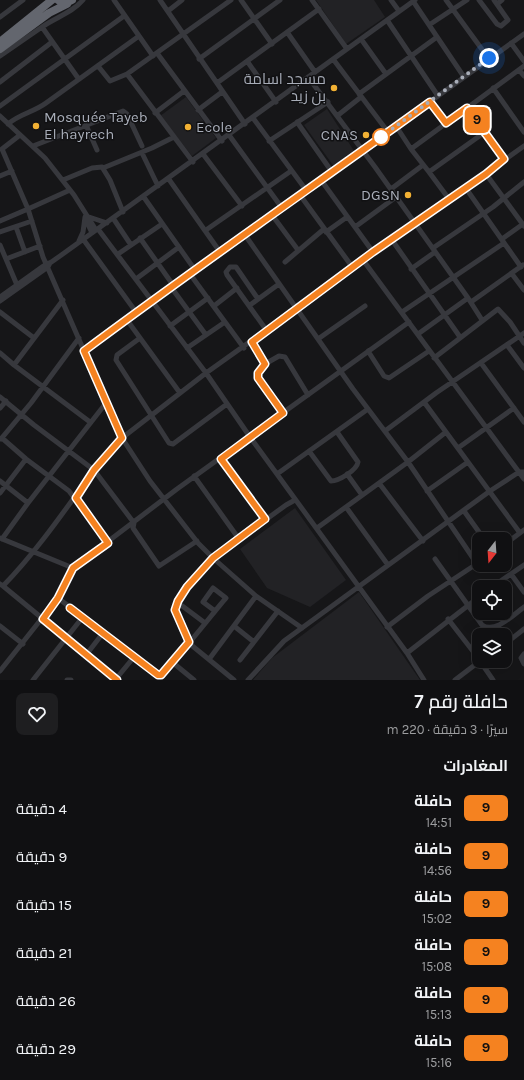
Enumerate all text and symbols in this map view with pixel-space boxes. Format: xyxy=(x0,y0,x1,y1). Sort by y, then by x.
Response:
your location xyxy=(479,48,499,68)
place label: مسجد اسامة بن زيد xyxy=(244,70,326,106)
marker: مسجد اسامة بن زيد xyxy=(329,83,339,93)
line badge: 9 xyxy=(464,107,490,133)
place label: Mosquée Tayeb El hayrech xyxy=(44,108,148,143)
text: 9 xyxy=(473,111,481,128)
place label: Ecole xyxy=(196,118,232,136)
marker: Mosquée Tayeb El hayrech xyxy=(31,121,41,131)
marker: Ecole xyxy=(183,122,193,132)
place label: CNAS xyxy=(321,126,358,144)
unlabelled marker xyxy=(372,128,390,146)
marker: CNAS xyxy=(361,130,371,140)
place label: DGSN xyxy=(361,186,400,204)
marker: DGSN xyxy=(403,190,413,200)
north arrow xyxy=(472,532,512,572)
map controls xyxy=(472,532,512,668)
button: locate xyxy=(472,580,512,620)
button: layers xyxy=(472,628,512,668)
text: حافلة رقم 7 xyxy=(414,691,508,713)
button: heart xyxy=(16,693,58,735)
text: سيرًا · 3 دقيقة · 220 m xyxy=(386,722,508,737)
text: المغادرات xyxy=(443,757,508,775)
text: حافلة xyxy=(414,792,452,810)
text: 9 xyxy=(482,799,490,816)
text: 4 دقيقة xyxy=(16,800,67,818)
text: 14:51 xyxy=(426,815,452,830)
text: حافلة xyxy=(414,840,452,858)
text: 9 xyxy=(482,847,490,864)
text: 9 دقيقة xyxy=(16,848,67,866)
text: 14:56 xyxy=(423,863,452,878)
text: حافلة xyxy=(414,888,452,906)
text: 9 xyxy=(482,895,490,912)
text: 15 دقيقة xyxy=(16,896,72,914)
text: 15:02 xyxy=(422,911,452,926)
text: حافلة xyxy=(414,936,452,954)
text: 9 xyxy=(482,943,490,960)
text: 21 دقيقة xyxy=(16,944,72,962)
text: 15:08 xyxy=(422,959,452,974)
text: حافلة xyxy=(414,984,452,1002)
text: 9 xyxy=(482,991,490,1008)
text: 26 دقيقة xyxy=(16,992,76,1010)
text: 15:13 xyxy=(425,1007,452,1022)
text: حافلة xyxy=(414,1032,452,1050)
text: 9 xyxy=(482,1039,490,1056)
text: 29 دقيقة xyxy=(16,1040,76,1058)
text: 15:16 xyxy=(426,1055,452,1070)

